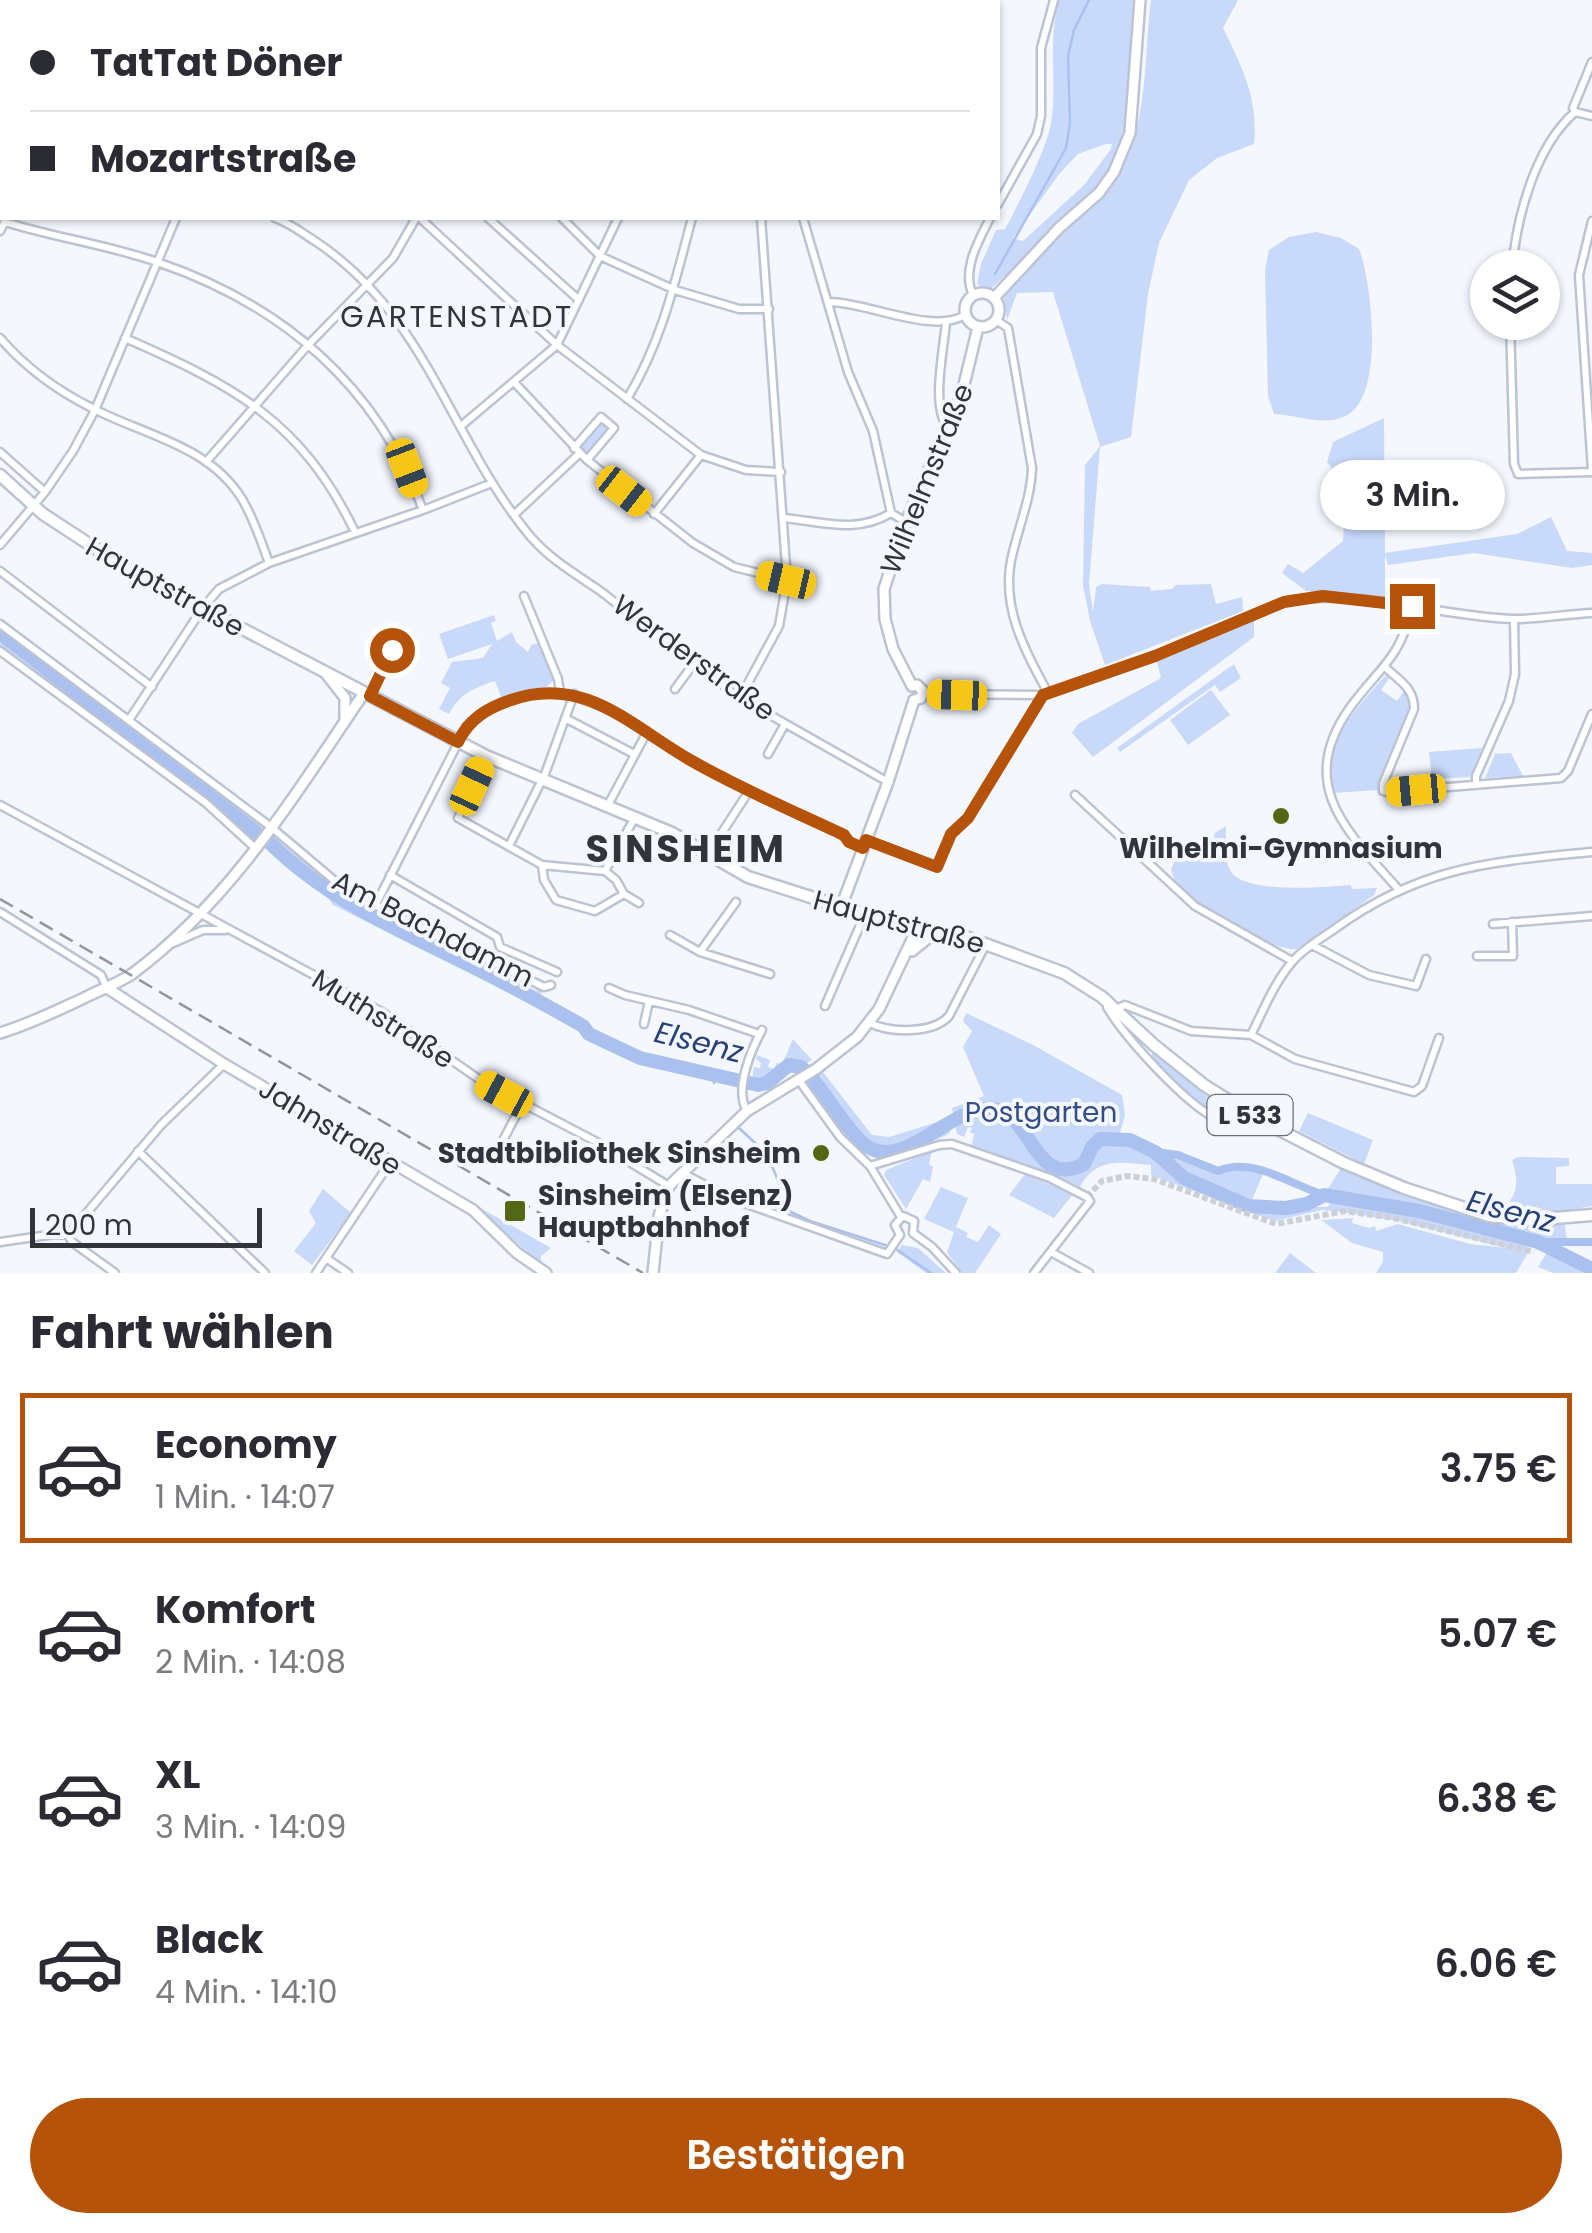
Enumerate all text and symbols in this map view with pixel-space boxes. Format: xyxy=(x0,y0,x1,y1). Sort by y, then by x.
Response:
text: TatTat Döner xyxy=(90,36,343,89)
text: Mozartstraße xyxy=(90,132,356,185)
map controls xyxy=(1470,250,1560,340)
button: layers xyxy=(1470,250,1560,340)
district label: GARTENSTADT xyxy=(340,295,574,338)
street label: Wilhelmstraße xyxy=(871,378,983,580)
car xyxy=(382,435,432,501)
car xyxy=(591,461,657,521)
callout: 3 Min. xyxy=(1320,461,1504,531)
text: 3 Min. xyxy=(1366,472,1459,517)
street label: Hauptstraße xyxy=(79,527,251,647)
car xyxy=(753,559,819,601)
route end xyxy=(1390,584,1435,629)
street label: Werderstraße xyxy=(605,586,783,730)
route start xyxy=(370,628,415,673)
car xyxy=(926,679,988,711)
car xyxy=(446,752,498,820)
car xyxy=(1385,772,1447,808)
marker: Wilhelmi-Gymnasium xyxy=(1270,805,1292,827)
district label: SINSHEIM xyxy=(586,822,786,875)
place label: Wilhelmi-Gymnasium xyxy=(1119,829,1443,868)
street label: Am Bachdamm xyxy=(325,861,541,997)
street label: Hauptstraße xyxy=(809,880,989,964)
street label: Muthstraße xyxy=(305,960,461,1078)
water label: Elsenz xyxy=(650,1010,748,1074)
car xyxy=(470,1067,538,1121)
street label: Jahnstraße xyxy=(251,1069,409,1185)
park label: Postgarten xyxy=(965,1093,1117,1132)
road number: L 533 xyxy=(1208,1095,1292,1135)
place label: Stadtbibliothek Sinsheim xyxy=(438,1134,801,1173)
marker: Stadtbibliothek Sinsheim xyxy=(810,1142,832,1164)
place label: Sinsheim (Elsenz) Hauptbahnhof xyxy=(538,1176,794,1247)
water label: Elsenz xyxy=(1462,1179,1560,1243)
marker: Sinsheim (Elsenz) Hauptbahnhof xyxy=(502,1198,528,1224)
scale bar xyxy=(30,1203,262,1248)
text: 200 m xyxy=(45,1206,133,1245)
text: Fahrt wählen xyxy=(30,1301,334,1364)
text: Economy xyxy=(155,1418,337,1471)
icon: car xyxy=(35,1423,125,1513)
text: 3.75 € xyxy=(1440,1442,1557,1495)
text: 1 Min. · 14:07 xyxy=(155,1474,335,1519)
text: Komfort xyxy=(155,1583,316,1636)
icon: car xyxy=(35,1588,125,1678)
text: 5.07 € xyxy=(1438,1607,1557,1660)
text: 2 Min. · 14:08 xyxy=(155,1639,346,1684)
text: XL xyxy=(155,1748,200,1801)
icon: car xyxy=(35,1753,125,1843)
text: 6.38 € xyxy=(1436,1772,1557,1825)
text: 3 Min. · 14:09 xyxy=(155,1804,346,1849)
text: Black xyxy=(155,1913,264,1966)
icon: car xyxy=(35,1918,125,2008)
text: 6.06 € xyxy=(1435,1937,1557,1990)
text: 4 Min. · 14:10 xyxy=(155,1969,338,2014)
button: Bestätigen xyxy=(30,2098,1562,2213)

